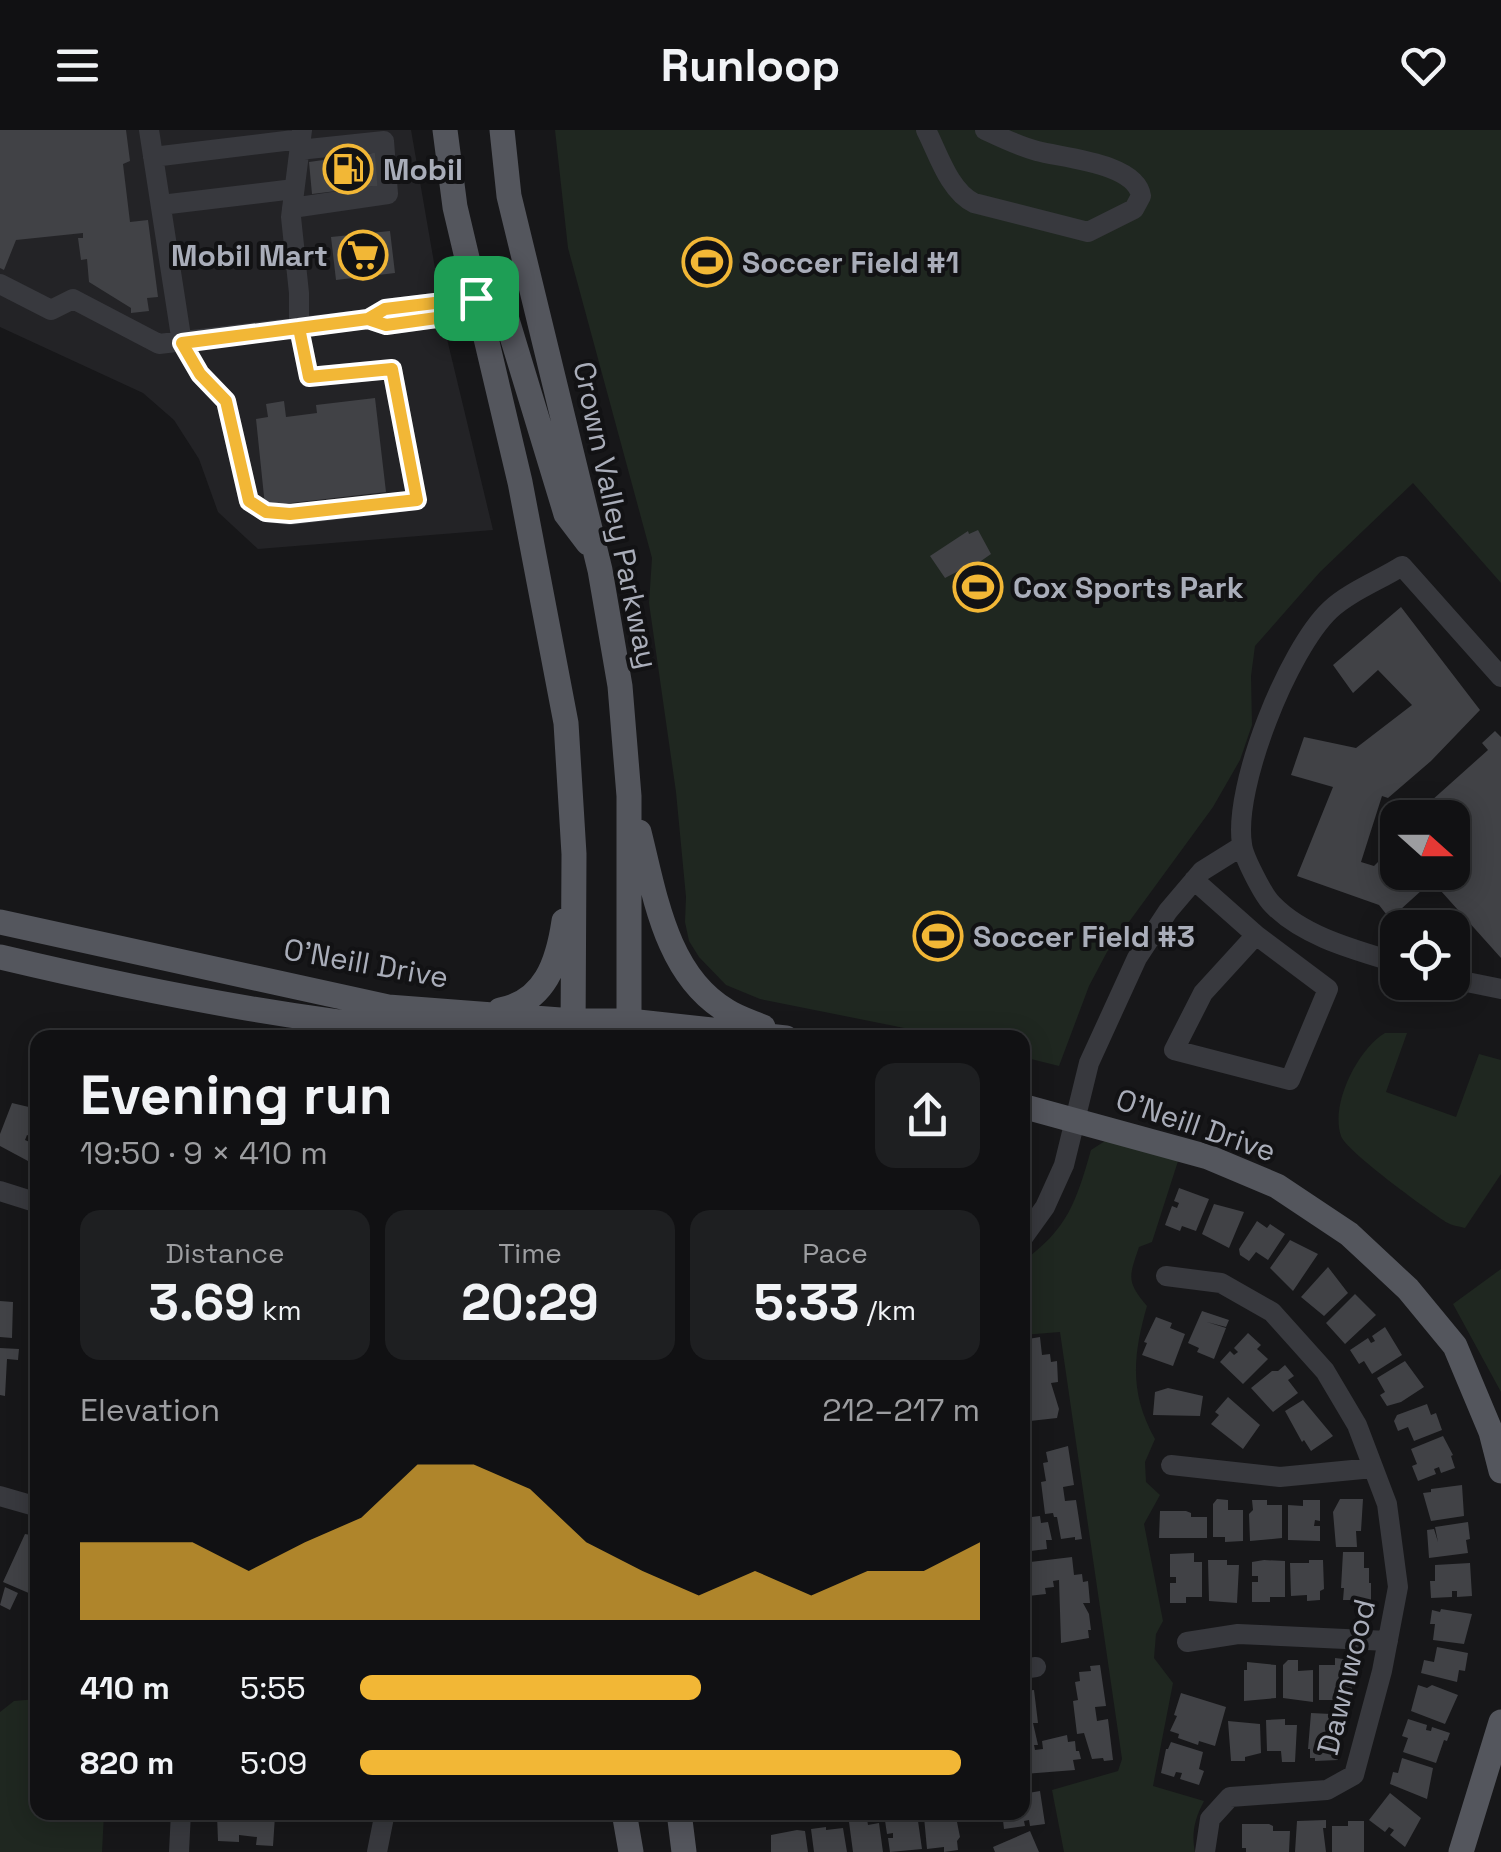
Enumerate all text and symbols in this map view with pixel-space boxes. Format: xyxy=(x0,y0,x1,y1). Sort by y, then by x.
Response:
text: Runloop xyxy=(661,37,840,94)
icon: menu xyxy=(50,38,105,93)
icon: heart xyxy=(1396,38,1451,93)
fuel station icon: Mobil xyxy=(322,143,374,195)
place label: Mobil xyxy=(383,150,463,189)
supermarket icon: Mobil Mart xyxy=(337,229,389,281)
place label: Mobil Mart xyxy=(171,236,328,275)
sports icon: Soccer Field #1 xyxy=(681,236,733,288)
place label: Soccer Field #1 xyxy=(742,243,959,282)
pin xyxy=(434,256,519,341)
icon: arrive xyxy=(449,271,504,326)
street label: Crown Valley Parkway xyxy=(564,358,668,672)
sports icon: Cox Sports Park xyxy=(952,561,1004,613)
place label: Cox Sports Park xyxy=(1013,568,1244,607)
north arrow xyxy=(1380,800,1470,890)
map controls xyxy=(1380,800,1470,1000)
sports icon: Soccer Field #3 xyxy=(912,910,964,962)
button: locate xyxy=(1380,910,1470,1000)
place label: Soccer Field #3 xyxy=(973,917,1195,956)
street label: O'Neill Drive xyxy=(281,929,451,997)
text: Evening run xyxy=(80,1060,393,1130)
button: share xyxy=(875,1063,980,1168)
street label: O'Neill Drive xyxy=(1111,1079,1281,1171)
text: 19:50 · 9 × 410 m xyxy=(80,1133,328,1173)
text: Distance xyxy=(165,1235,285,1271)
text: Time xyxy=(498,1235,562,1271)
text: Pace xyxy=(802,1235,868,1271)
text: 3.69 xyxy=(149,1271,255,1335)
text: 20:29 xyxy=(461,1271,599,1335)
text: 5:33 xyxy=(754,1271,860,1335)
text: km xyxy=(255,1292,301,1328)
text: /km xyxy=(860,1292,916,1328)
text: Elevation xyxy=(80,1390,220,1430)
text: 212–217 m xyxy=(822,1390,980,1430)
street label: Dawnwood xyxy=(1308,1595,1384,1759)
text: 410 m xyxy=(80,1668,170,1708)
text: 5:55 xyxy=(240,1668,306,1708)
text: 820 m xyxy=(80,1743,174,1783)
text: 5:09 xyxy=(240,1743,307,1783)

